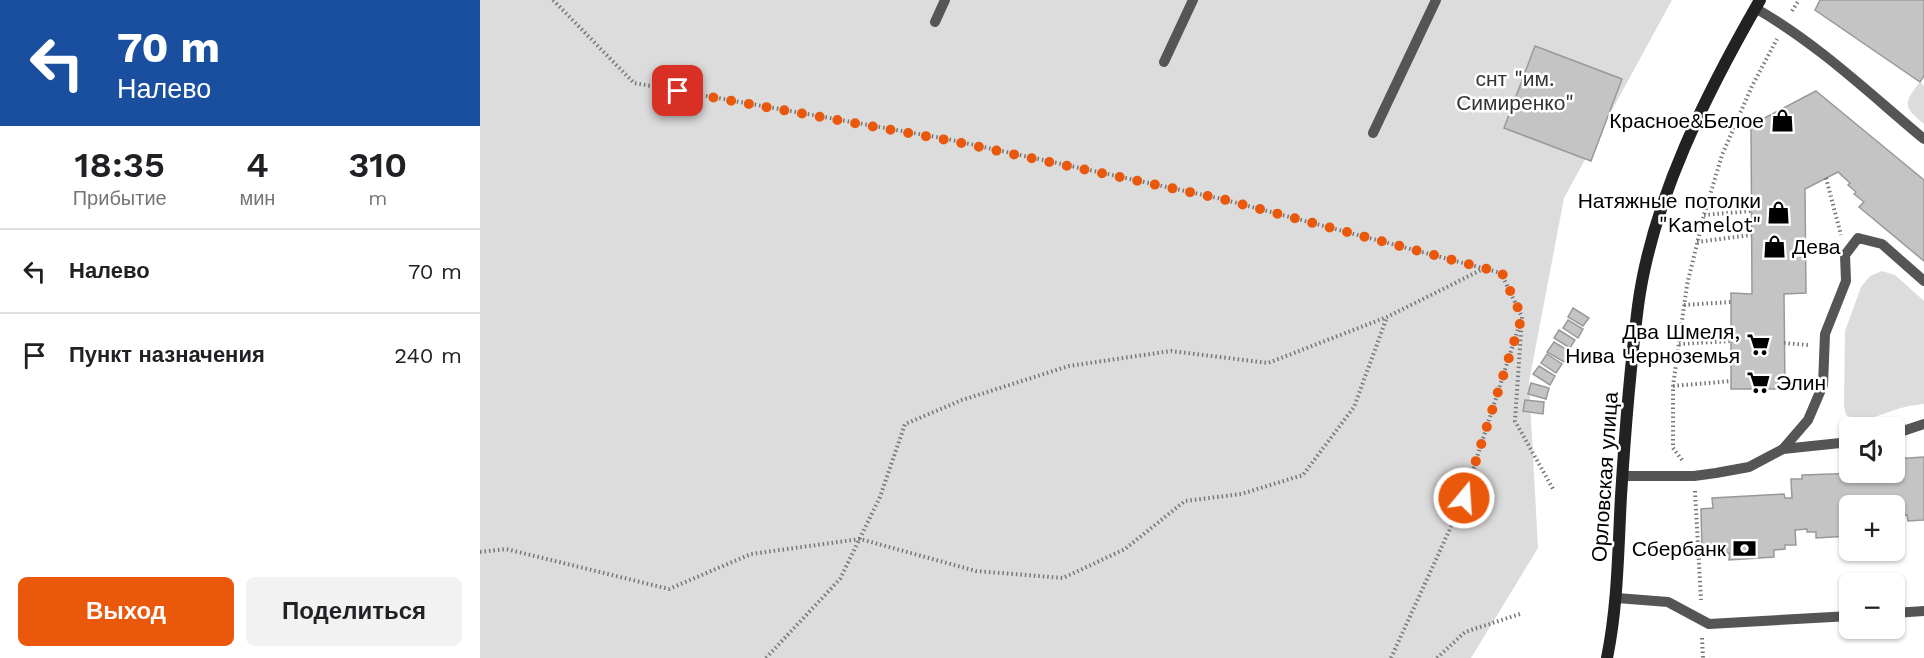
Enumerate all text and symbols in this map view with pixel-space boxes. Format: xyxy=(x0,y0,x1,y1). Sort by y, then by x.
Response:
text: 70 m xyxy=(117,23,220,72)
icon: left xyxy=(18,24,96,102)
pin xyxy=(652,65,703,116)
park label: снт "им. Симиренко" xyxy=(1456,66,1574,115)
text: Налево xyxy=(117,73,211,105)
icon: arrive xyxy=(661,74,694,107)
place label: Красное&Белое xyxy=(1609,108,1764,133)
shop icon: Красное&Белое xyxy=(1769,108,1795,134)
text: 18:35 xyxy=(75,144,165,186)
text: 4 xyxy=(246,144,269,186)
text: 310 xyxy=(348,144,407,186)
text: Прибытие xyxy=(73,186,167,210)
text: мин xyxy=(239,186,275,210)
text: m xyxy=(368,186,387,210)
place label: Натяжные потолки "Kamelot" xyxy=(1578,188,1761,237)
shop icon: Натяжные потолки "Kamelot" xyxy=(1766,200,1792,226)
shop icon: Дева xyxy=(1761,234,1787,260)
place label: Дева xyxy=(1792,234,1841,259)
icon: left xyxy=(18,255,51,288)
text: Налево xyxy=(69,258,150,283)
text: 70 m xyxy=(408,259,462,284)
place label: Два Шмеля, Нива Черноземья xyxy=(1565,319,1740,368)
supermarket icon: Два Шмеля, Нива Черноземья xyxy=(1745,331,1771,357)
icon: arrive xyxy=(18,339,51,372)
text: Пункт назначения xyxy=(69,342,265,367)
text: 240 m xyxy=(394,343,462,368)
supermarket icon: Элин xyxy=(1745,370,1771,396)
place label: Элин xyxy=(1776,370,1826,395)
street label: Орловская улица xyxy=(1586,391,1623,563)
map controls xyxy=(1839,417,1905,639)
button: sound xyxy=(1839,417,1905,483)
position arrow xyxy=(1432,466,1496,530)
button: + xyxy=(1839,495,1905,561)
place label: Сбербанк xyxy=(1632,536,1727,561)
bank icon: Сбербанк xyxy=(1731,536,1757,562)
button: − xyxy=(1839,573,1905,639)
button: Выход xyxy=(18,577,234,646)
button: Поделиться xyxy=(246,577,462,646)

